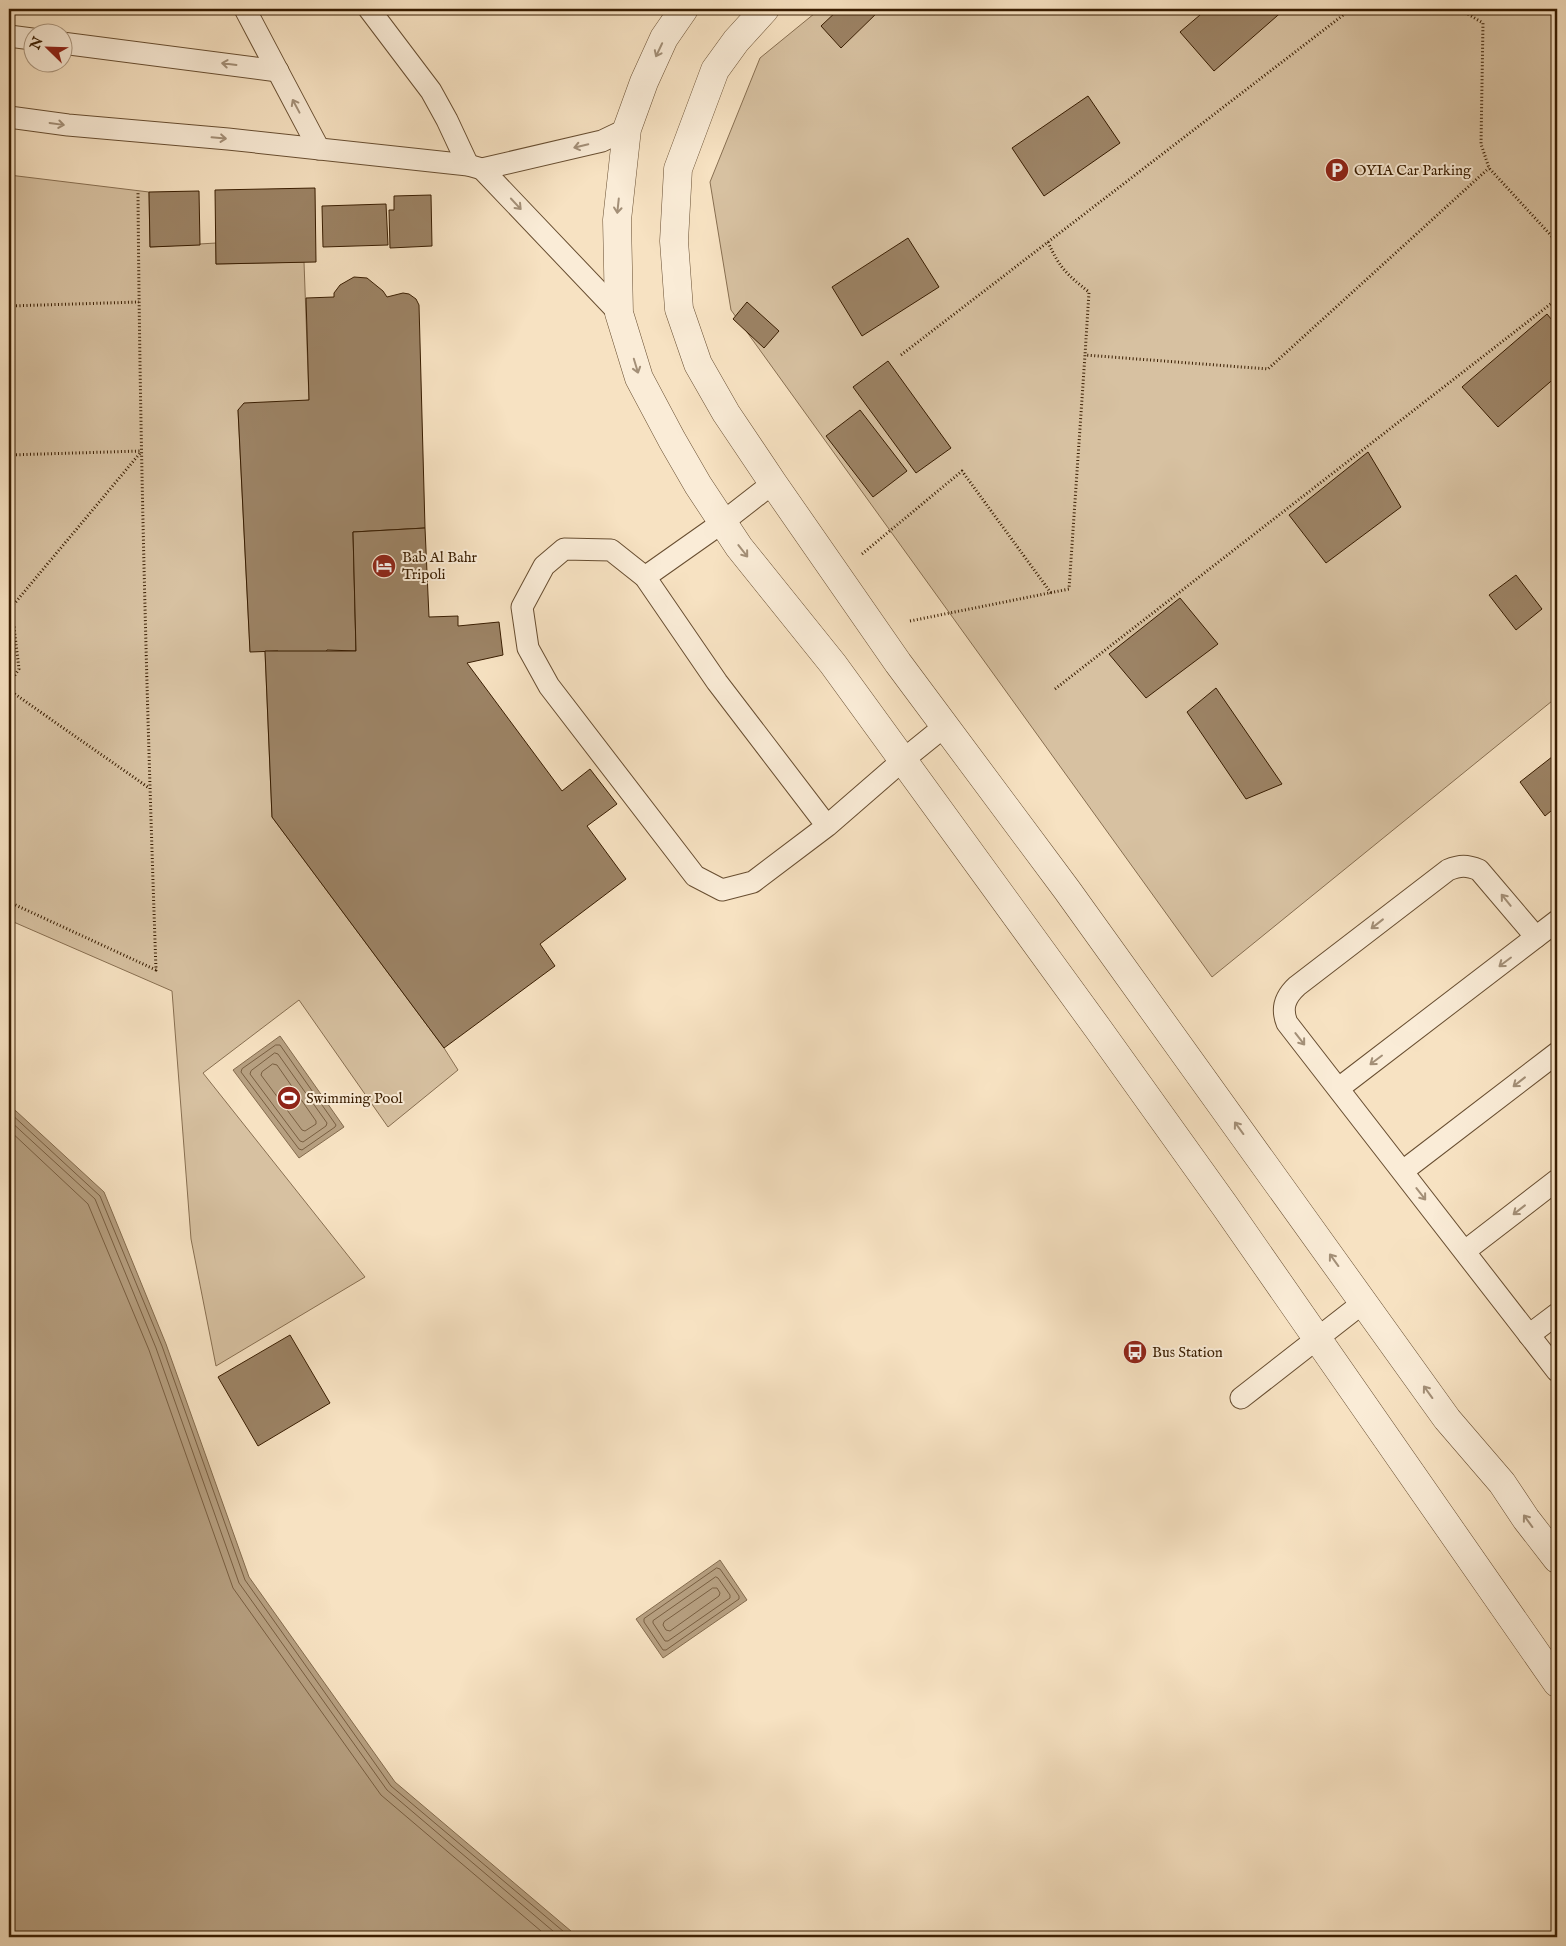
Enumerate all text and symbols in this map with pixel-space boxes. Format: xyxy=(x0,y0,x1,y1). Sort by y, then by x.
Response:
north arrow xyxy=(22,22,72,72)
text: N xyxy=(26,34,48,53)
one-way arrow xyxy=(653,42,663,57)
one-way arrow xyxy=(221,59,237,69)
one-way arrow xyxy=(291,99,300,114)
one-way arrow xyxy=(49,119,65,129)
one-way arrow xyxy=(211,134,227,143)
one-way arrow xyxy=(574,142,590,151)
parking icon: OYIA Car Parking xyxy=(1324,157,1350,183)
place label: OYIA Car Parking xyxy=(1354,161,1472,180)
one-way arrow xyxy=(510,198,522,210)
one-way arrow xyxy=(613,198,623,214)
one-way arrow xyxy=(631,358,641,374)
one-way arrow xyxy=(738,545,749,558)
place label: Bab Al Bahr Tripoli xyxy=(402,548,478,584)
hotel icon: Bab Al Bahr Tripoli xyxy=(371,553,397,579)
one-way arrow xyxy=(1500,893,1511,906)
one-way arrow xyxy=(1371,919,1384,930)
one-way arrow xyxy=(1499,956,1512,967)
one-way arrow xyxy=(1294,1032,1305,1045)
one-way arrow xyxy=(1370,1055,1383,1066)
one-way arrow xyxy=(1513,1077,1526,1088)
sports icon: Swimming Pool xyxy=(276,1085,302,1111)
place label: Swimming Pool xyxy=(306,1089,403,1108)
one-way arrow xyxy=(1234,1122,1244,1136)
one-way arrow xyxy=(1416,1187,1426,1201)
one-way arrow xyxy=(1513,1204,1526,1215)
one-way arrow xyxy=(1328,1254,1339,1267)
bus stop icon: Bus Station xyxy=(1122,1339,1148,1365)
place label: Bus Station xyxy=(1152,1343,1223,1362)
one-way arrow xyxy=(1423,1386,1433,1400)
one-way arrow xyxy=(1522,1515,1533,1528)

